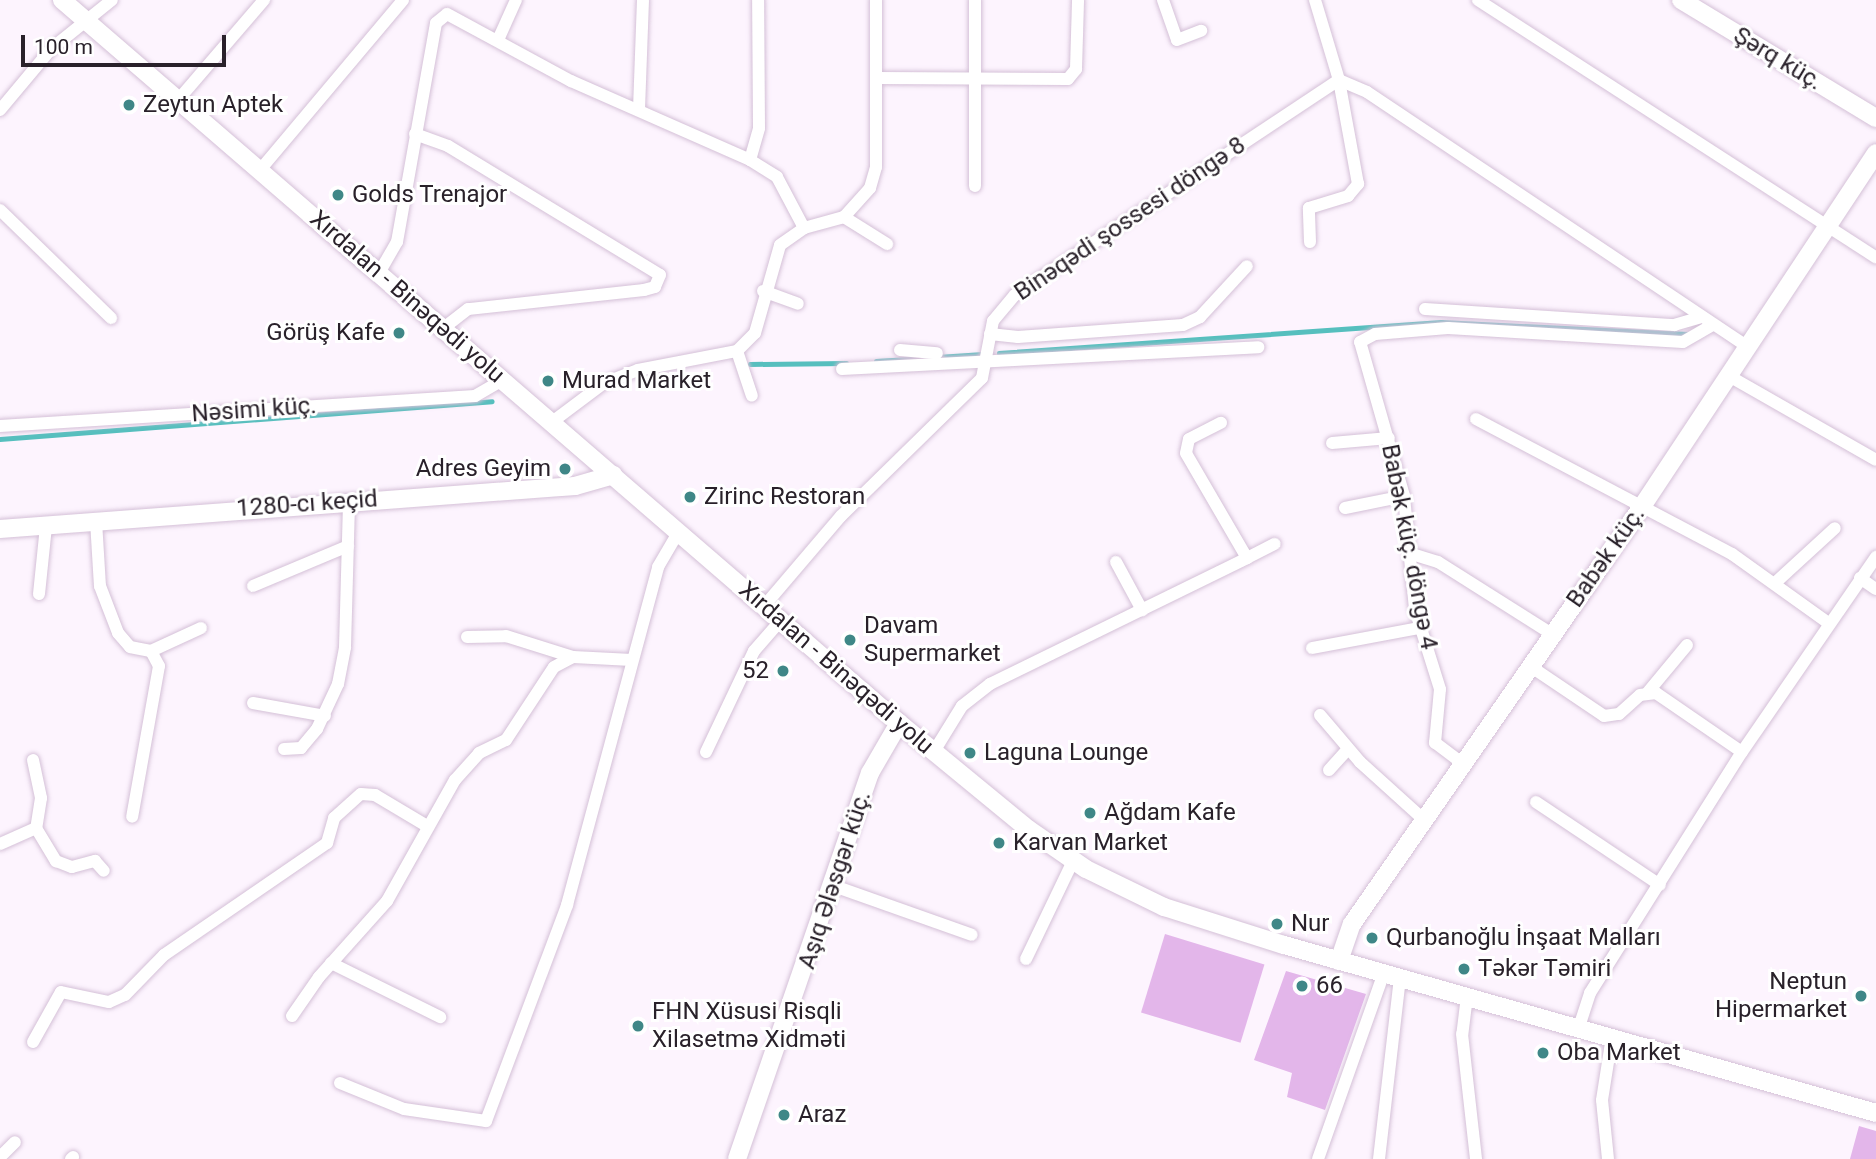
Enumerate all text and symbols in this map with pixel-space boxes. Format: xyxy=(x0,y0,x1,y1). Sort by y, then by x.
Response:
scale bar xyxy=(24,21,229,65)
street label: Şərq küç. xyxy=(1728,21,1828,97)
text: 100 m xyxy=(34,35,93,59)
place label: Zeytun Aptek xyxy=(143,91,283,119)
marker: Zeytun Aptek xyxy=(121,97,137,113)
street label: Binəqədi şossesi döngə 8 xyxy=(1009,131,1251,307)
place label: Golds Trenajor xyxy=(352,181,508,209)
marker: Golds Trenajor xyxy=(330,187,346,203)
street label: Xırdalan - Binəqədi yolu xyxy=(304,205,510,389)
place label: Görüş Kafe xyxy=(266,319,385,347)
marker: Görüş Kafe xyxy=(391,325,407,341)
place label: Murad Market xyxy=(562,367,711,395)
marker: Murad Market xyxy=(540,373,556,389)
street label: Nəsimi küç. xyxy=(191,391,317,429)
street label: Babək küç. döngə 4 xyxy=(1375,442,1443,652)
place label: Adres Geyim xyxy=(416,455,551,483)
marker: Adres Geyim xyxy=(557,461,573,477)
place label: Zirinc Restoran xyxy=(704,483,865,511)
street label: 1280-cı keçid xyxy=(235,485,379,523)
marker: Zirinc Restoran xyxy=(682,489,698,505)
street label: Babək küç. xyxy=(1561,501,1651,613)
street label: Xırdalan - Binəqədi yolu xyxy=(733,576,939,760)
place label: Davam Supermarket xyxy=(864,612,1001,668)
marker: Davam Supermarket xyxy=(842,632,858,648)
place label: 52 xyxy=(742,657,769,685)
marker: 52 xyxy=(775,663,791,679)
place label: Laguna Lounge xyxy=(984,739,1148,767)
marker: Laguna Lounge xyxy=(962,745,978,761)
street label: Aşıq Ələsgər küç. xyxy=(793,787,877,973)
place label: Ağdam Kafe xyxy=(1104,799,1236,827)
marker: Ağdam Kafe xyxy=(1082,805,1098,821)
place label: Karvan Market xyxy=(1013,829,1168,857)
marker: Karvan Market xyxy=(991,835,1007,851)
place label: Nur xyxy=(1291,910,1329,938)
marker: Nur xyxy=(1269,916,1285,932)
place label: Qurbanoğlu İnşaat Malları xyxy=(1386,924,1661,952)
marker: Qurbanoğlu İnşaat Malları xyxy=(1364,930,1380,946)
place label: Təkər Təmiri xyxy=(1478,955,1612,983)
marker: Təkər Təmiri xyxy=(1456,961,1472,977)
place label: Neptun Hipermarket xyxy=(1715,968,1847,1024)
place label: 66 xyxy=(1316,972,1343,1000)
marker: 66 xyxy=(1294,978,1310,994)
marker: Neptun Hipermarket xyxy=(1853,988,1869,1004)
place label: FHN Xüsusi Risqli Xilasetmə Xidməti xyxy=(652,998,846,1054)
marker: FHN Xüsusi Risqli Xilasetmə Xidməti xyxy=(630,1018,646,1034)
place label: Oba Market xyxy=(1557,1039,1681,1067)
marker: Oba Market xyxy=(1535,1045,1551,1061)
place label: Araz xyxy=(798,1101,846,1129)
marker: Araz xyxy=(776,1107,792,1123)

